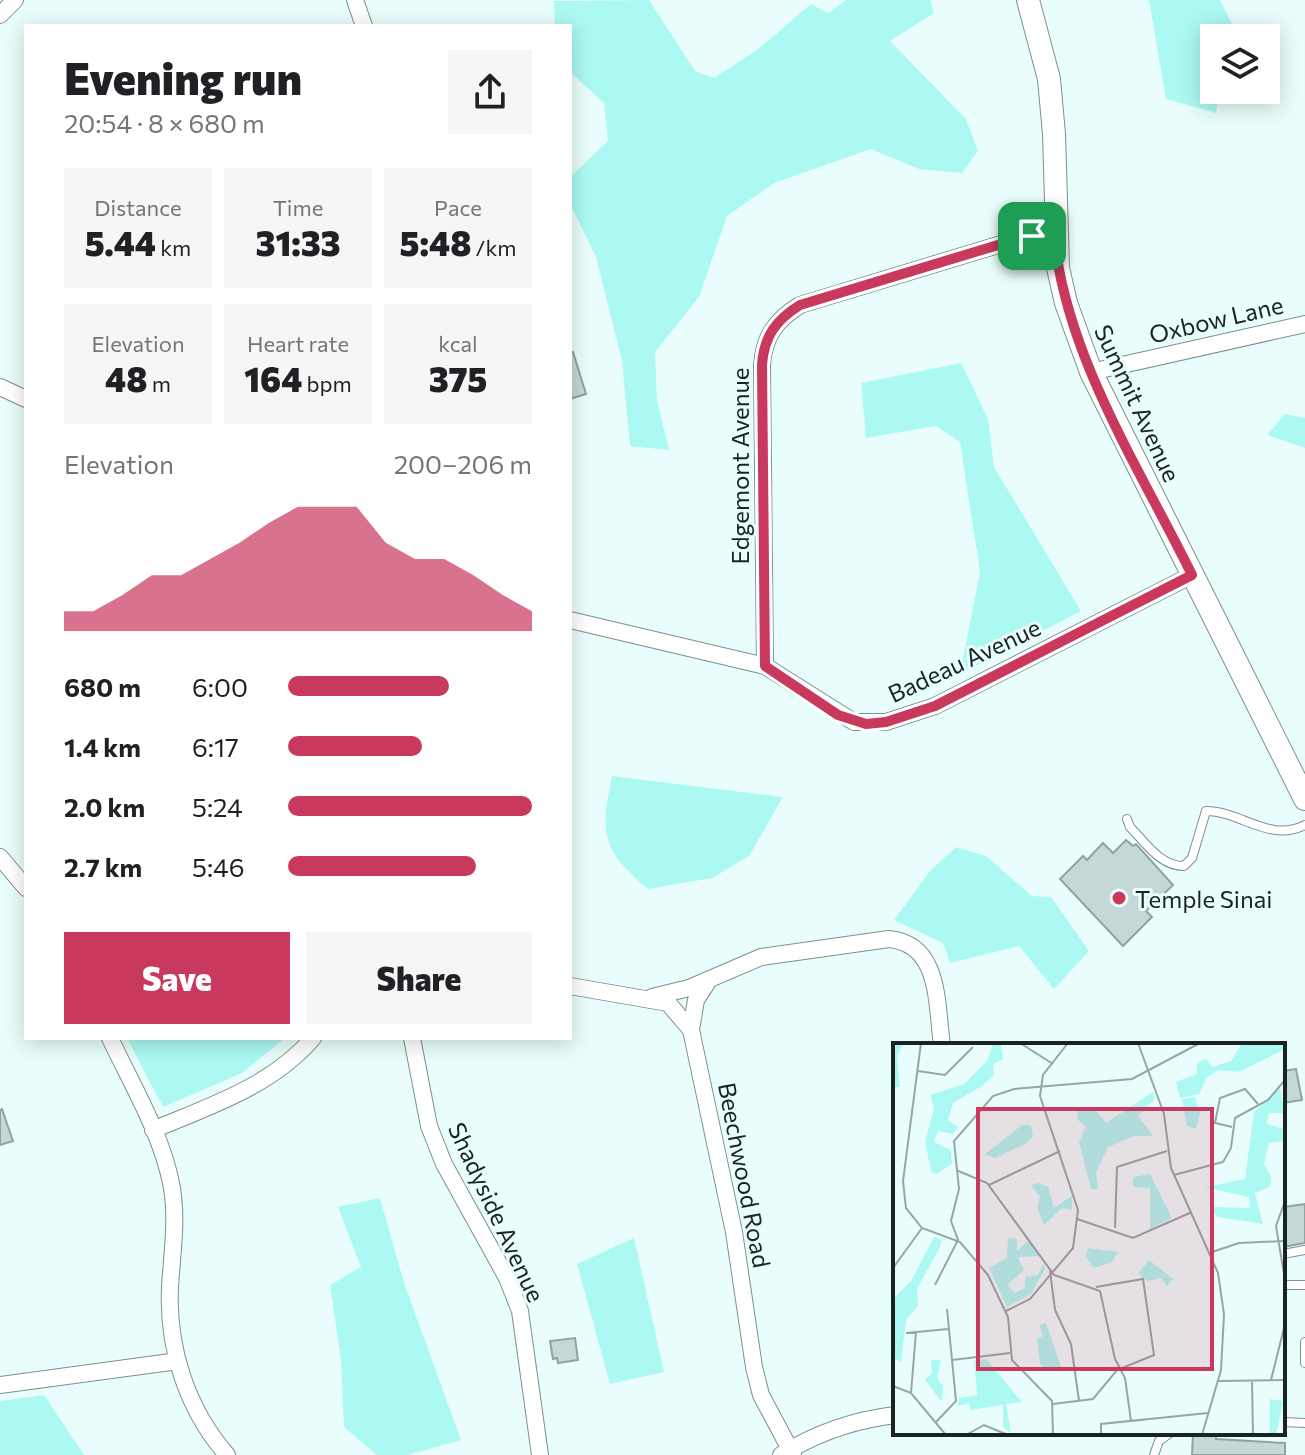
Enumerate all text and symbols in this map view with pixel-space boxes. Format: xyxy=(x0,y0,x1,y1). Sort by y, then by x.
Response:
map controls xyxy=(1200,24,1280,104)
button: layers xyxy=(1200,24,1280,104)
text: Evening run xyxy=(64,50,302,104)
button: share xyxy=(448,50,532,134)
text: 20:54 · 8 × 680 m xyxy=(64,107,265,138)
text: Distance xyxy=(94,194,182,221)
text: Time xyxy=(273,194,323,221)
text: Pace xyxy=(434,194,482,221)
pin xyxy=(998,202,1066,270)
icon: arrive xyxy=(1010,214,1054,258)
text: 5.44 xyxy=(85,221,156,263)
text: 31:33 xyxy=(255,221,341,263)
text: 5:48 xyxy=(399,221,471,263)
text: km xyxy=(156,234,191,261)
text: /km xyxy=(471,234,517,261)
street label: Oxbow Lane xyxy=(1146,289,1286,349)
street label: Summit Avenue xyxy=(1089,320,1187,486)
text: Elevation xyxy=(92,330,184,357)
text: Heart rate xyxy=(247,330,349,357)
text: kcal xyxy=(438,330,478,357)
text: 48 xyxy=(105,357,147,399)
text: 164 xyxy=(244,357,302,399)
text: 375 xyxy=(429,357,487,399)
street label: Edgemont Avenue xyxy=(725,367,754,565)
text: m xyxy=(147,370,171,397)
text: bpm xyxy=(302,370,352,397)
text: Elevation xyxy=(64,448,174,479)
text: 200–206 m xyxy=(394,448,532,479)
street label: Badeau Avenue xyxy=(883,612,1045,708)
text: 680 m xyxy=(64,671,141,702)
text: 6:00 xyxy=(192,671,248,702)
text: 1.4 km xyxy=(64,731,141,762)
text: 6:17 xyxy=(192,731,239,762)
text: 2.0 km xyxy=(64,791,145,822)
text: 5:24 xyxy=(192,791,243,822)
text: 2.7 km xyxy=(64,851,142,882)
text: 5:46 xyxy=(192,851,244,882)
place label: Temple Sinai xyxy=(1135,884,1272,913)
marker: Temple Sinai xyxy=(1110,889,1128,907)
button: Save xyxy=(64,932,290,1024)
button: Share xyxy=(306,932,532,1024)
inset map xyxy=(893,1043,1285,1435)
street label: Beechwood Road xyxy=(713,1080,777,1270)
street label: Shadyside Avenue xyxy=(443,1118,551,1306)

